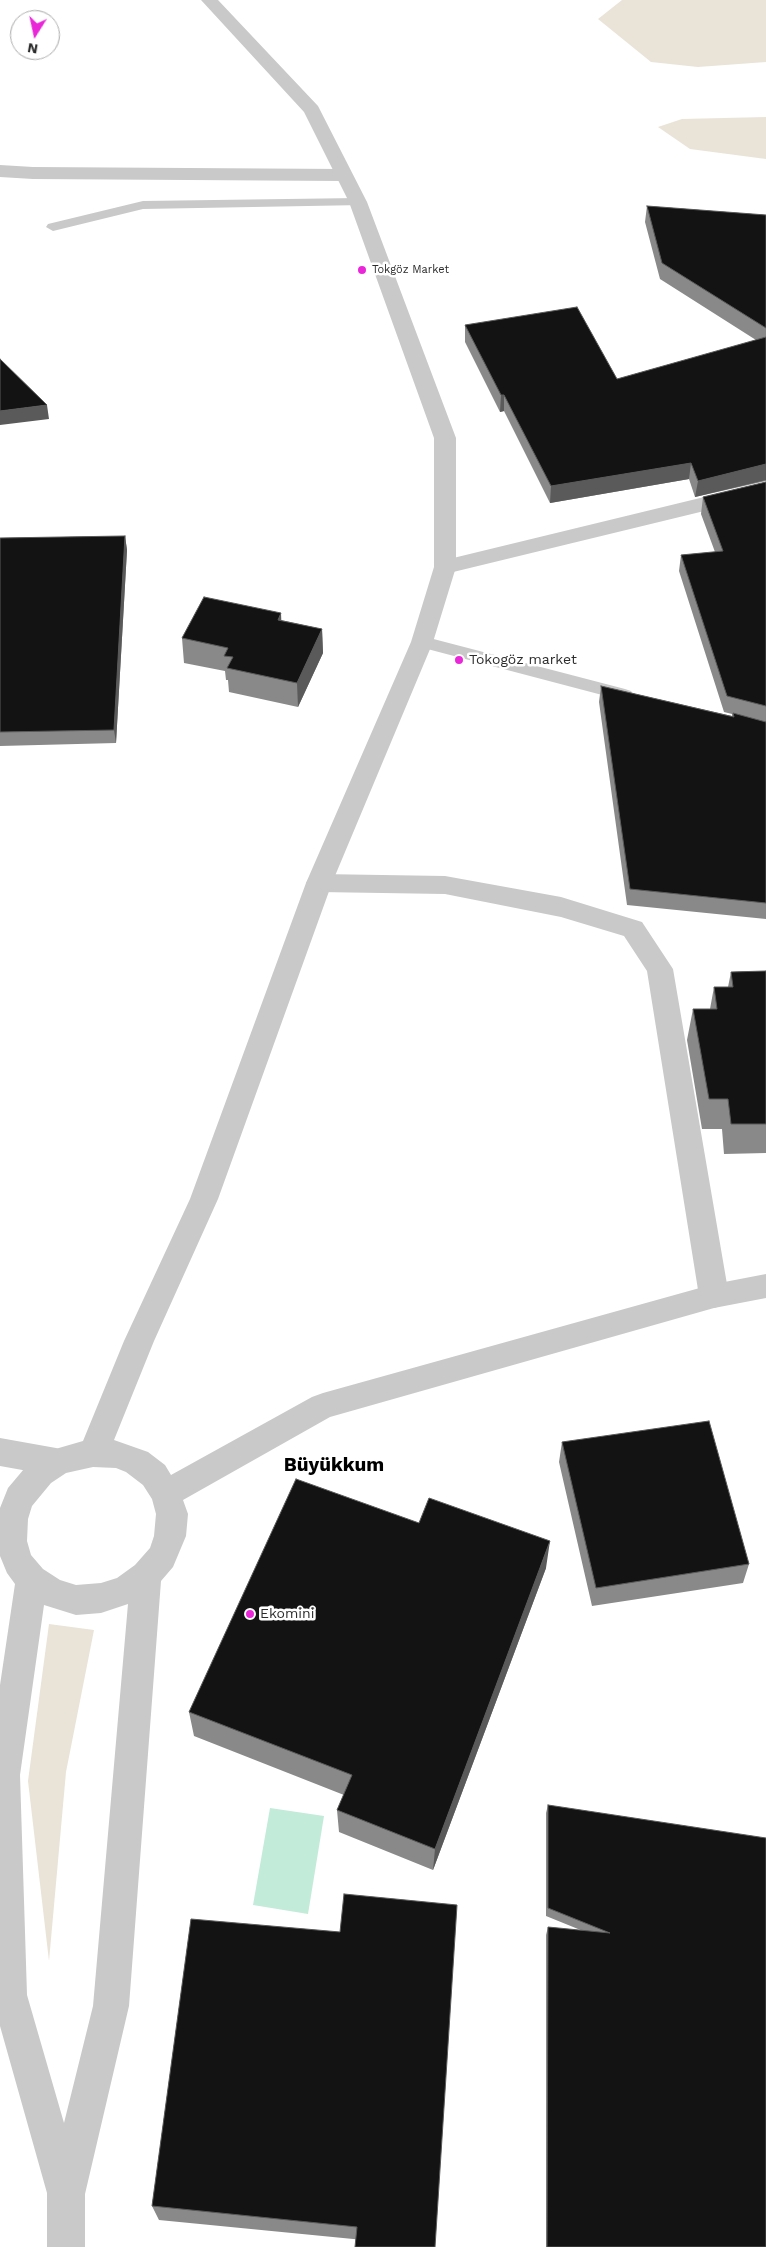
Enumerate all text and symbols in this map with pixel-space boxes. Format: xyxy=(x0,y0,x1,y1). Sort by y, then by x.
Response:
north arrow xyxy=(10,10,60,60)
text: N xyxy=(26,40,39,58)
place label: Tokgöz Market xyxy=(372,263,449,277)
marker: Tokgöz Market xyxy=(356,264,368,276)
place label: Tokogöz market xyxy=(469,652,577,668)
marker: Tokogöz market xyxy=(453,654,465,666)
district label: Büyükkum xyxy=(284,1454,384,1476)
place label: Ekomini xyxy=(260,1606,314,1622)
marker: Ekomini xyxy=(244,1608,256,1620)

